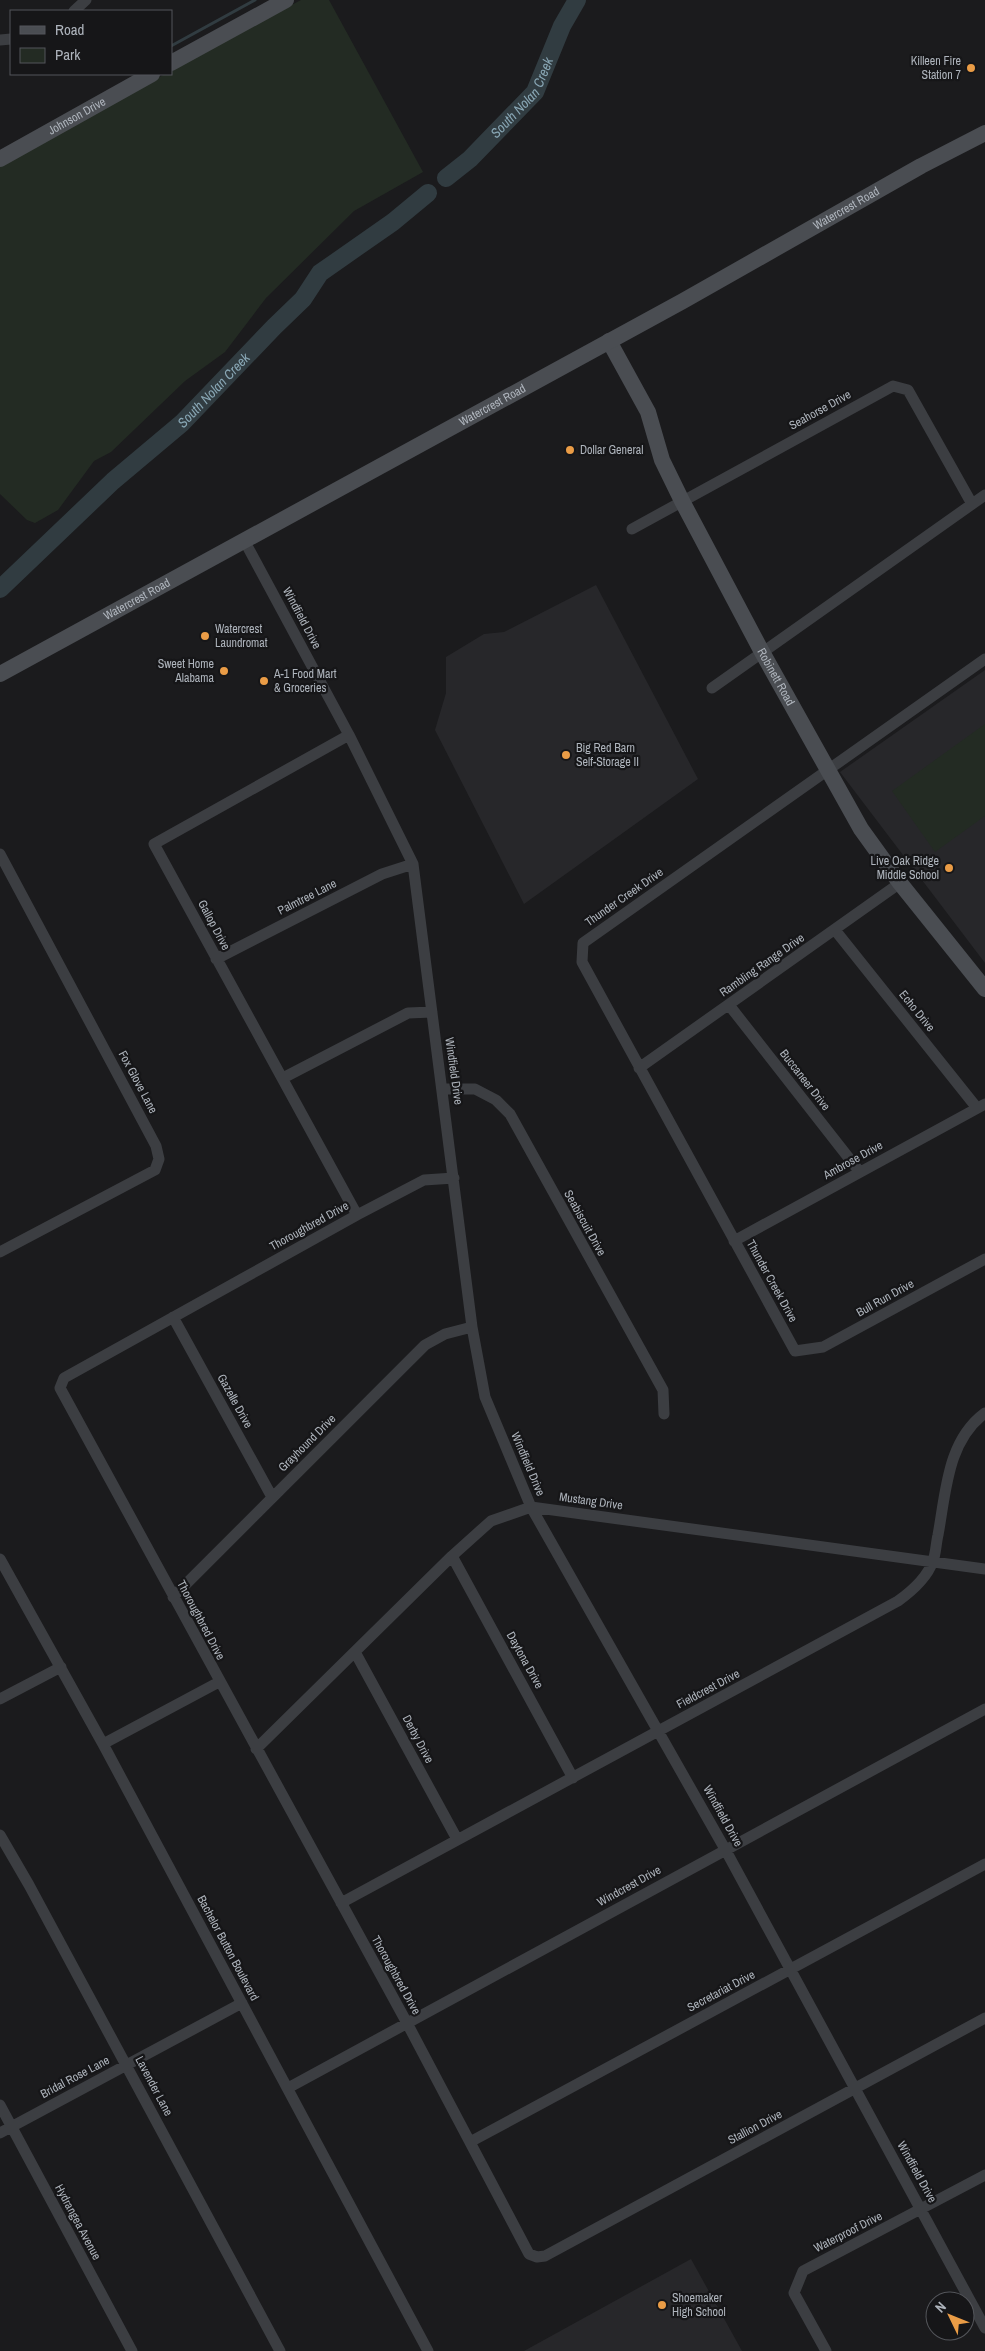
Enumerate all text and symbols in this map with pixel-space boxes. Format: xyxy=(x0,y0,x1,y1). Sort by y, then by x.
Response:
legend xyxy=(10,10,172,75)
text: Road xyxy=(55,19,84,40)
text: Park xyxy=(55,44,81,65)
place label: Killeen Fire Station 7 xyxy=(911,53,962,83)
water label: South Nolan Creek xyxy=(486,54,558,142)
marker: Killeen Fire Station 7 xyxy=(965,62,977,74)
street label: Johnson Drive xyxy=(45,94,108,139)
street label: Watercrest Road xyxy=(810,183,882,233)
water label: South Nolan Creek xyxy=(173,348,254,431)
street label: Watercrest Road xyxy=(456,380,528,430)
street label: Seahorse Drive xyxy=(786,386,854,434)
place label: Dollar General xyxy=(580,442,643,458)
marker: Dollar General xyxy=(564,444,576,456)
street label: Watercrest Road xyxy=(101,575,173,624)
street label: Windfield Drive xyxy=(279,584,325,652)
place label: Watercrest Laundromat xyxy=(215,621,268,651)
marker: Watercrest Laundromat xyxy=(199,630,211,642)
street label: Robinett Road xyxy=(753,645,798,709)
place label: Sweet Home Alabama xyxy=(158,656,215,686)
marker: Sweet Home Alabama xyxy=(218,665,230,677)
place label: A-1 Food Mart & Groceries xyxy=(273,666,337,696)
marker: A-1 Food Mart & Groceries xyxy=(258,675,270,687)
place label: Big Red Barn Self-Storage II xyxy=(576,740,639,770)
marker: Big Red Barn Self-Storage II xyxy=(560,749,572,761)
place label: Live Oak Ridge Middle School xyxy=(871,853,939,883)
marker: Live Oak Ridge Middle School xyxy=(943,862,955,874)
street label: Thunder Creek Drive xyxy=(582,864,666,930)
street label: Palmtree Lane xyxy=(275,875,339,919)
street label: Gallop Drive xyxy=(194,897,234,953)
street label: Rambling Range Drive xyxy=(716,930,808,1000)
street label: Echo Drive xyxy=(895,987,939,1035)
street label: Windfield Drive xyxy=(441,1036,467,1106)
street label: Buccaneer Drive xyxy=(776,1046,834,1114)
street label: Fox Glove Lane xyxy=(115,1048,161,1116)
street label: Ambrose Drive xyxy=(820,1137,886,1183)
street label: Seabiscuit Drive xyxy=(560,1187,610,1259)
street label: Thoroughbred Drive xyxy=(267,1198,351,1254)
street label: Thunder Creek Drive xyxy=(743,1237,801,1325)
street label: Bull Run Drive xyxy=(853,1276,917,1320)
street label: Gazelle Drive xyxy=(214,1371,256,1431)
street label: Grayhound Drive xyxy=(275,1411,339,1475)
street label: Windfield Drive xyxy=(507,1430,549,1498)
street label: Mustang Drive xyxy=(558,1489,624,1513)
street label: Thoroughbred Drive xyxy=(173,1577,229,1663)
street label: Daytona Drive xyxy=(503,1629,547,1691)
street label: Fieldcrest Drive xyxy=(674,1666,742,1712)
street label: Derby Drive xyxy=(399,1712,437,1766)
street label: Windfield Drive xyxy=(700,1782,746,1850)
street label: Windcrest Drive xyxy=(594,1862,664,1910)
street label: Bachelor Button Boulevard xyxy=(193,1893,263,2003)
street label: Thoroughbred Drive xyxy=(368,1933,424,2017)
street label: Secretariat Drive xyxy=(684,1966,758,2016)
street label: Bridal Rose Lane xyxy=(38,2052,112,2102)
street label: Lavender Lane xyxy=(132,2053,176,2119)
street label: Stallion Drive xyxy=(725,2106,785,2148)
street label: Windfield Drive xyxy=(894,2138,940,2206)
street label: Hydrangea Avenue xyxy=(51,2181,105,2263)
street label: Waterproof Drive xyxy=(811,2208,885,2256)
place label: Shoemaker High School xyxy=(672,2290,726,2320)
north arrow xyxy=(925,2291,975,2341)
text: N xyxy=(931,2298,950,2316)
marker: Shoemaker High School xyxy=(656,2299,668,2311)

